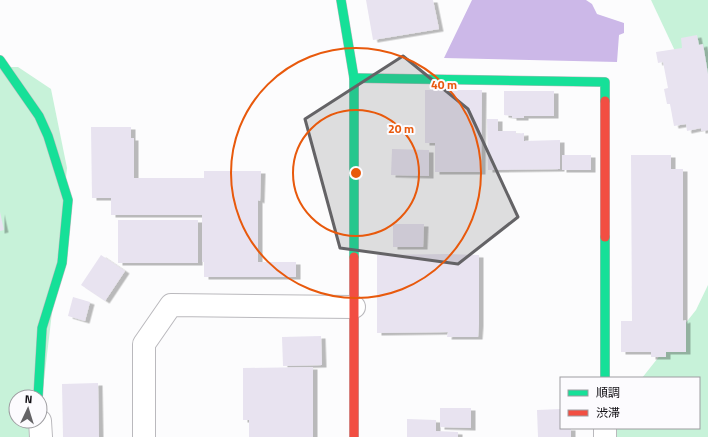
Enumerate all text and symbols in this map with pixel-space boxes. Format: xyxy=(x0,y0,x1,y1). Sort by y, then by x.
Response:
text: 40 m xyxy=(431,75,457,94)
text: 20 m xyxy=(388,119,414,138)
centre of rings xyxy=(349,166,363,180)
legend xyxy=(560,377,700,429)
text: 順調 xyxy=(596,383,620,402)
north arrow xyxy=(8,389,48,429)
text: N xyxy=(24,391,33,407)
text: 渋滞 xyxy=(596,403,620,422)

